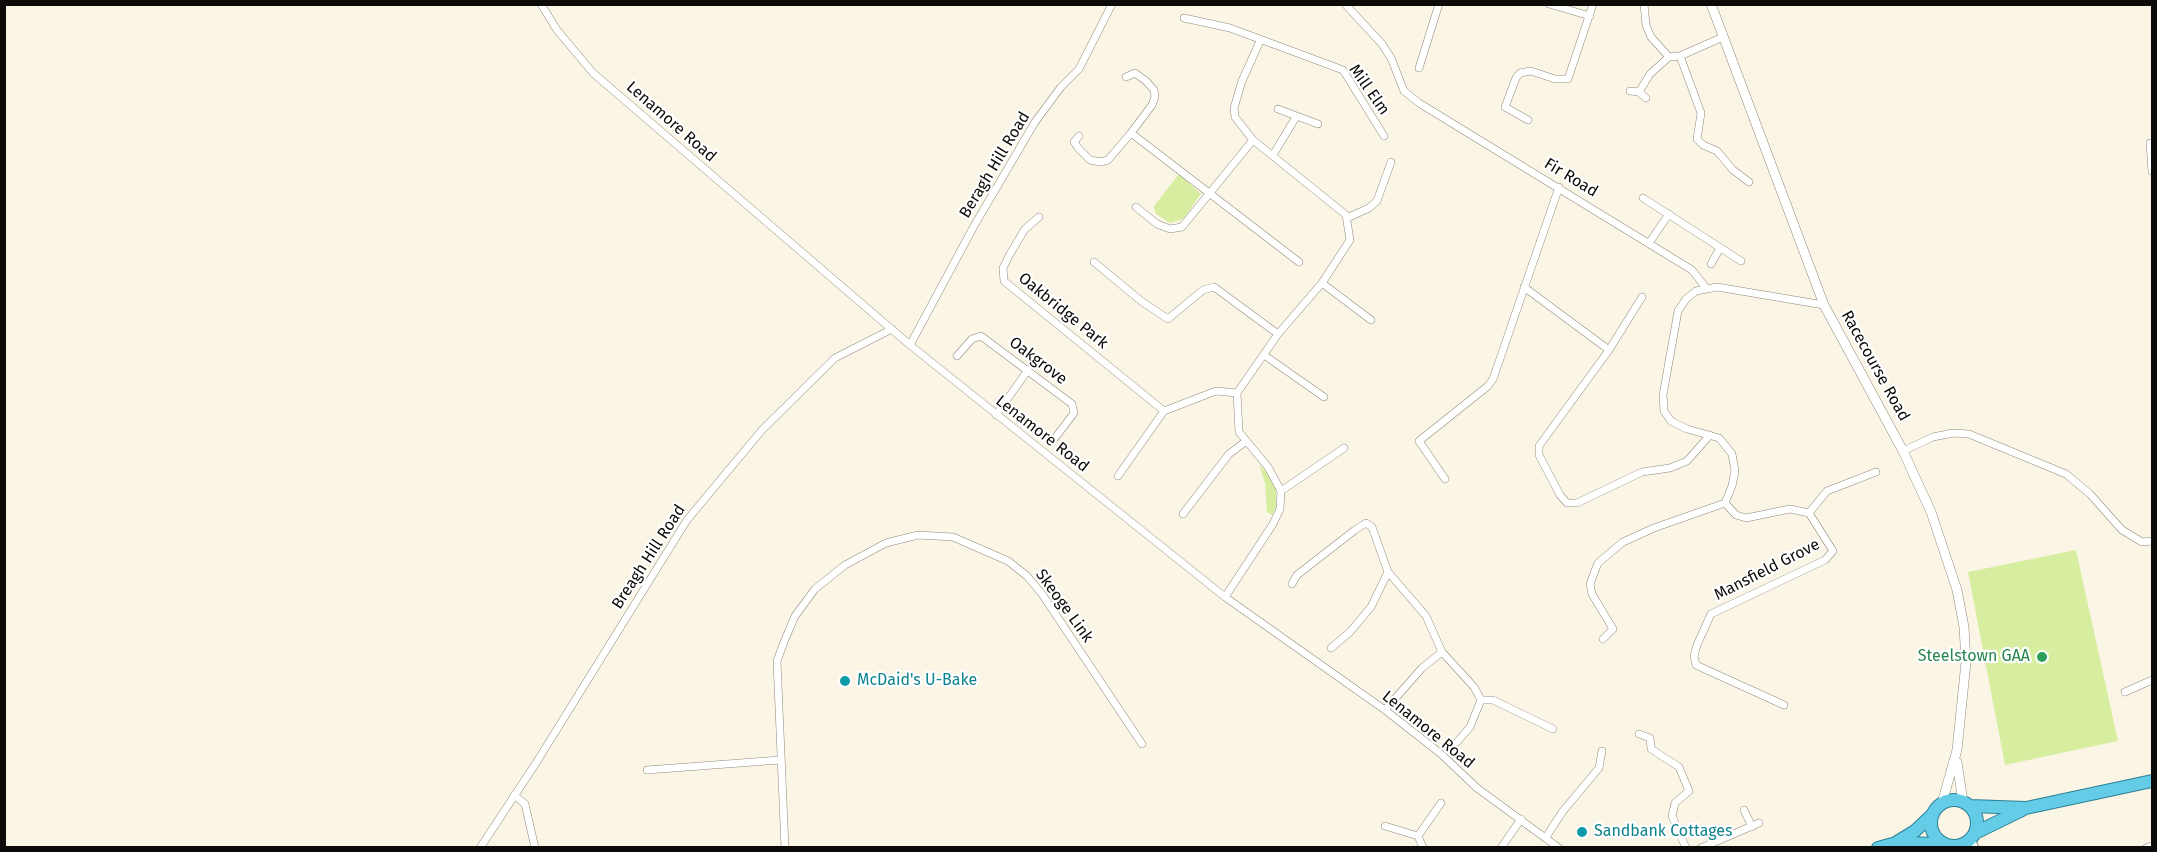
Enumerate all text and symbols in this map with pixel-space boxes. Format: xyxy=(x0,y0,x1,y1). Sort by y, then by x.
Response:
street label: Mill Elm xyxy=(1345,61,1393,119)
street label: Lenamore Road xyxy=(622,78,720,166)
street label: Beragh Hill Road xyxy=(956,108,1034,222)
street label: Fir Road xyxy=(1541,155,1601,201)
street label: Oakbridge Park xyxy=(1014,269,1112,353)
street label: Racecourse Road xyxy=(1837,307,1913,425)
street label: Oakgrove xyxy=(1005,333,1071,389)
street label: Lenamore Road xyxy=(992,392,1092,476)
street label: Breagh Hill Road xyxy=(608,501,690,613)
street label: Mansfield Grove xyxy=(1711,535,1823,605)
street label: Skeoge Link xyxy=(1031,566,1097,646)
place label: Steelstown GAA xyxy=(1918,647,2030,667)
marker: Steelstown GAA xyxy=(2035,650,2049,664)
place label: McDaid's U-Bake xyxy=(857,671,977,691)
marker: McDaid's U-Bake xyxy=(838,674,852,688)
street label: Lenamore Road xyxy=(1378,687,1478,773)
place label: Sandbank Cottages xyxy=(1594,822,1732,842)
marker: Sandbank Cottages xyxy=(1575,825,1589,839)

